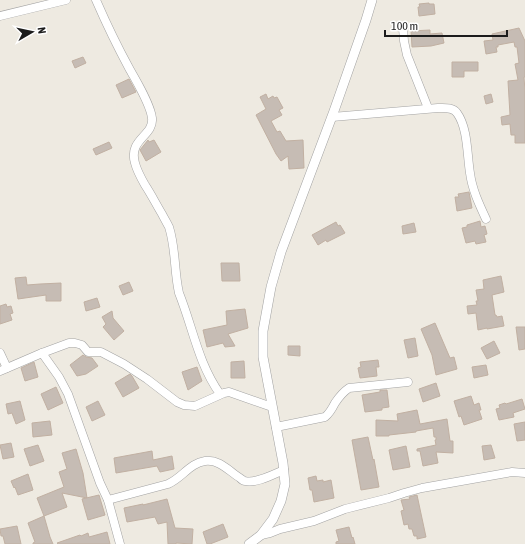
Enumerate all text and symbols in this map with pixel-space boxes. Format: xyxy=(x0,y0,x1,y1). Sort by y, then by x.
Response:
north arrow xyxy=(12,12,52,52)
scale bar xyxy=(385,12,507,38)
text: 100 m xyxy=(391,19,418,33)
text: N xyxy=(35,26,48,35)

